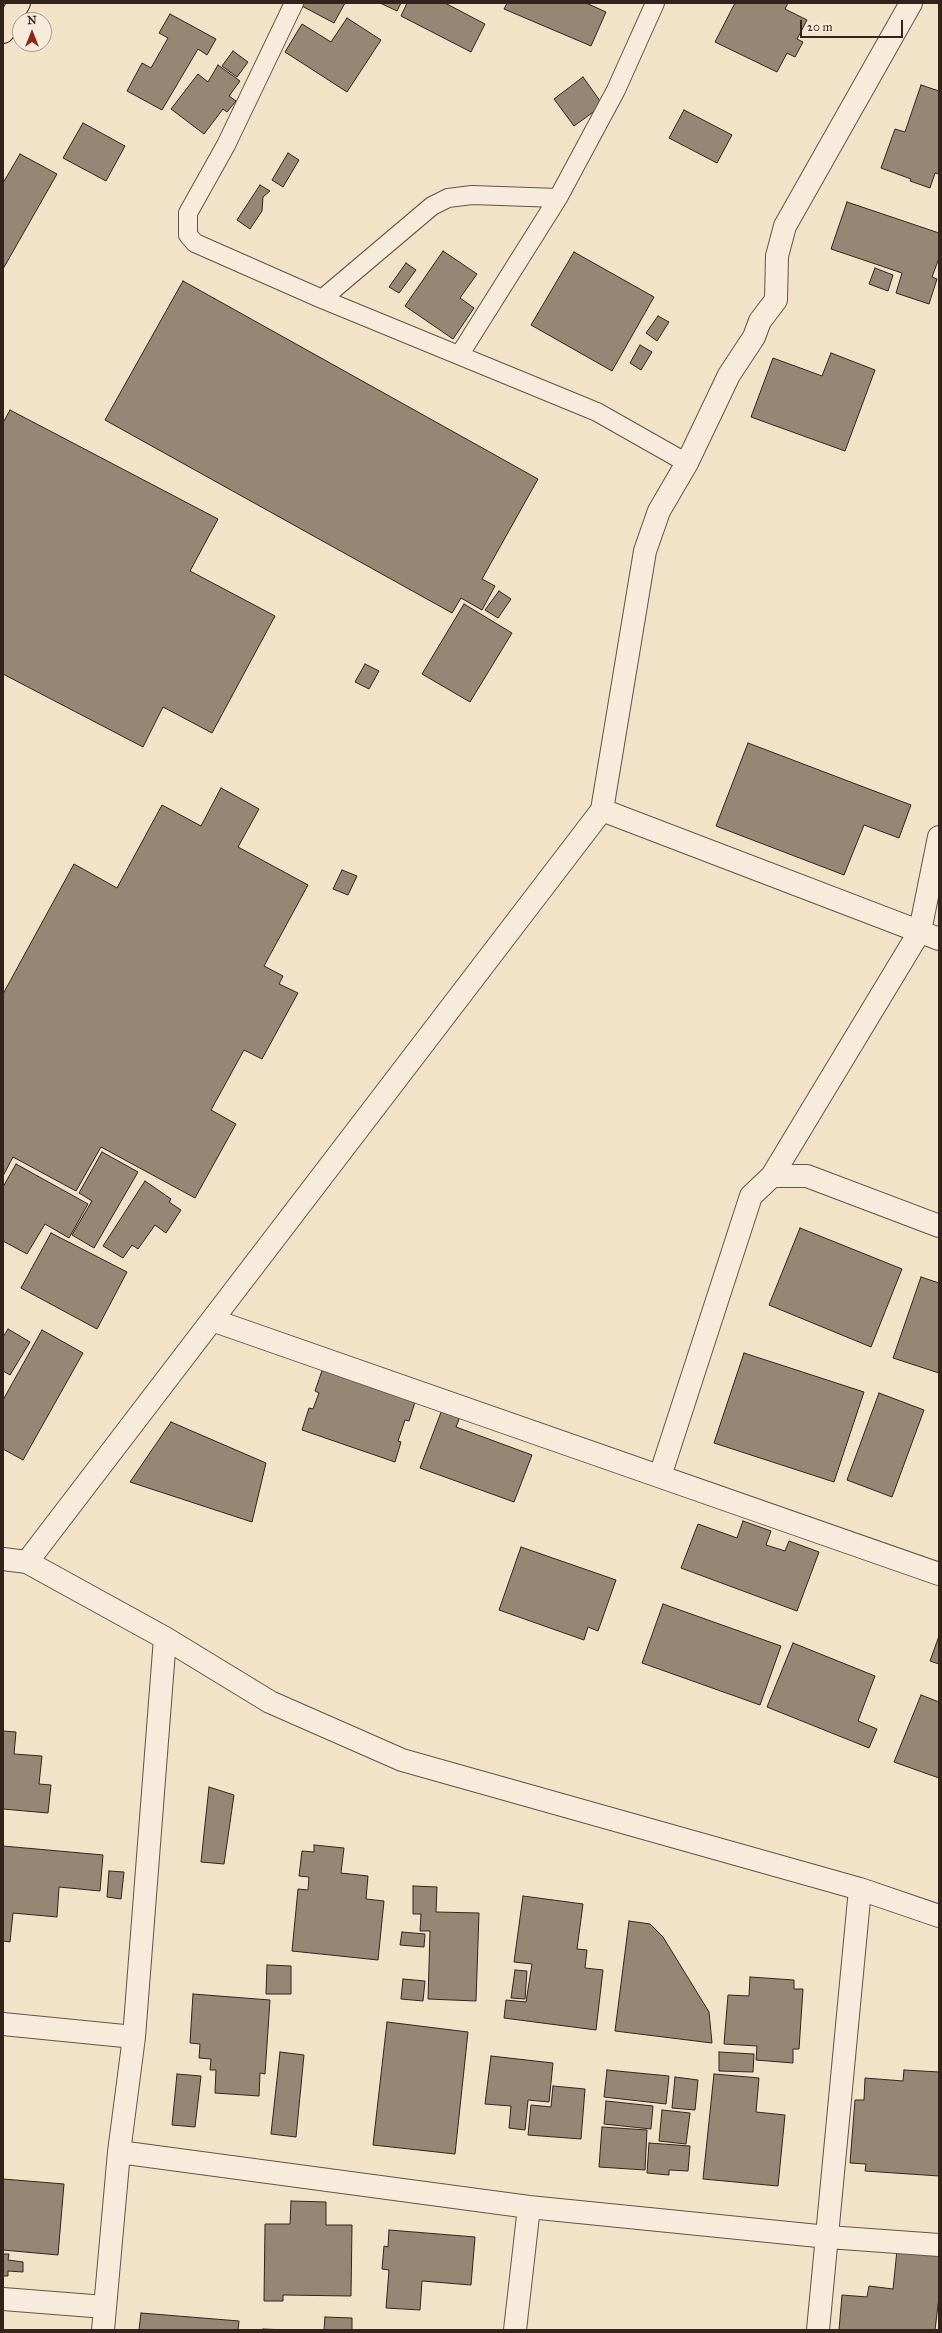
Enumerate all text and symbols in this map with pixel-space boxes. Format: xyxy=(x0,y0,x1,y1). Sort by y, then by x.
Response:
north arrow xyxy=(12,12,52,52)
scale bar xyxy=(802,12,905,38)
text: N xyxy=(27,14,37,27)
text: 20 m xyxy=(807,20,833,34)

